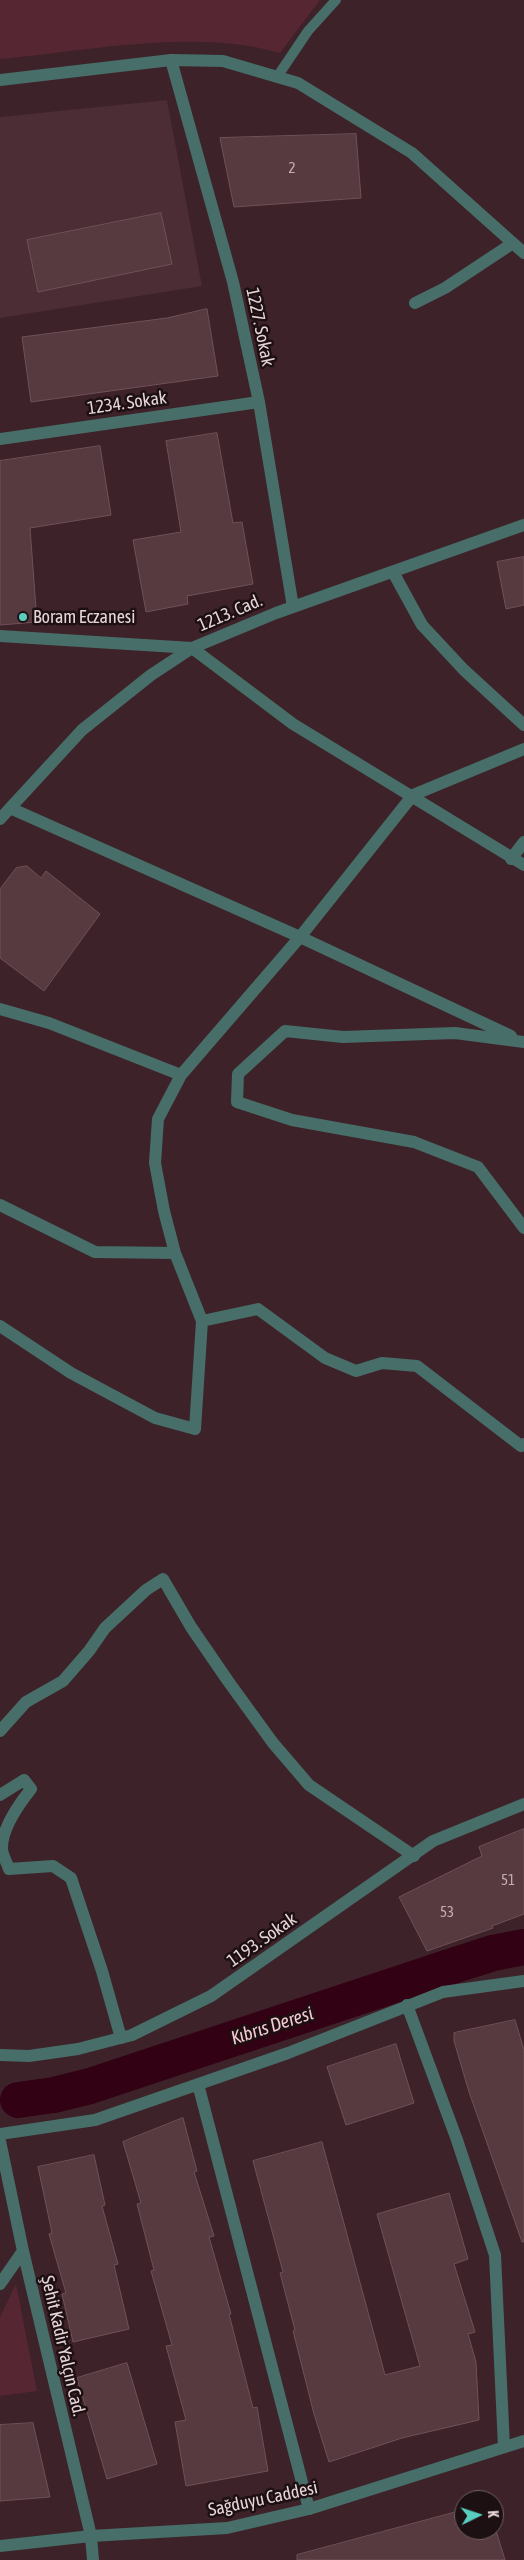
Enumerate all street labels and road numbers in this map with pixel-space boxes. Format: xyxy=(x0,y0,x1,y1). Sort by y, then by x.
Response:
street label: 1227. Sokak xyxy=(241,286,279,368)
street label: 1234. Sokak xyxy=(86,387,168,419)
street label: 1213. Cad. xyxy=(195,590,265,636)
street label: 1193. Sokak xyxy=(223,1908,301,1972)
street label: Şehit Kadir Yalçın Cad. xyxy=(36,2274,90,2418)
street label: Sağduyu Caddesi xyxy=(206,2477,320,2521)

